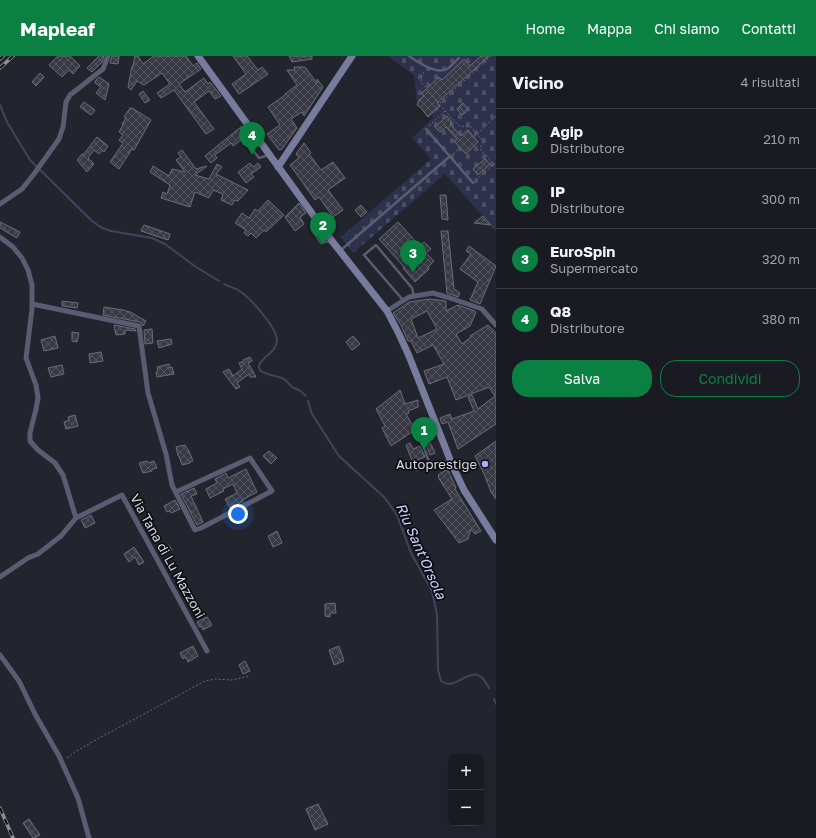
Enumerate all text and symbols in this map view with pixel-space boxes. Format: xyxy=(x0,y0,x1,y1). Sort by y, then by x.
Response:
text: Mapleaf xyxy=(20,17,95,40)
text: Home xyxy=(526,20,565,37)
text: Mappa xyxy=(587,20,632,37)
text: Chi siamo xyxy=(654,20,719,37)
text: Contatti xyxy=(741,20,796,37)
text: Vicino xyxy=(512,72,564,93)
text: 4 risultati xyxy=(741,74,800,90)
pin: 4 xyxy=(239,122,265,155)
text: Agip xyxy=(550,122,583,140)
text: 1 xyxy=(522,131,528,147)
text: 210 m xyxy=(763,131,800,147)
text: Distributore xyxy=(550,140,625,156)
text: IP xyxy=(550,182,565,200)
text: 2 xyxy=(521,191,529,207)
text: 300 m xyxy=(762,191,800,207)
text: Distributore xyxy=(550,200,625,216)
pin: 2 xyxy=(310,212,336,245)
pin: 3 xyxy=(400,240,426,273)
text: EuroSpin xyxy=(550,242,615,260)
text: 3 xyxy=(521,251,529,267)
text: 320 m xyxy=(762,251,800,267)
text: Supermercato xyxy=(550,260,638,276)
text: Q8 xyxy=(550,302,571,320)
text: 4 xyxy=(521,311,529,327)
text: 380 m xyxy=(762,311,800,327)
text: Distributore xyxy=(550,320,625,336)
button: Salva xyxy=(512,360,652,397)
button: Condividi xyxy=(660,360,800,397)
pin: 1 xyxy=(411,417,437,450)
place label: Autoprestige xyxy=(396,456,477,472)
marker: Autoprestige xyxy=(480,459,490,469)
street label: Via Tana di Lu Mazzoni xyxy=(127,491,209,621)
water label: Riu Sant'Orsola xyxy=(393,500,451,602)
your location xyxy=(228,504,248,524)
map controls xyxy=(448,754,484,826)
button: + xyxy=(448,754,484,790)
button: − xyxy=(448,790,484,826)

